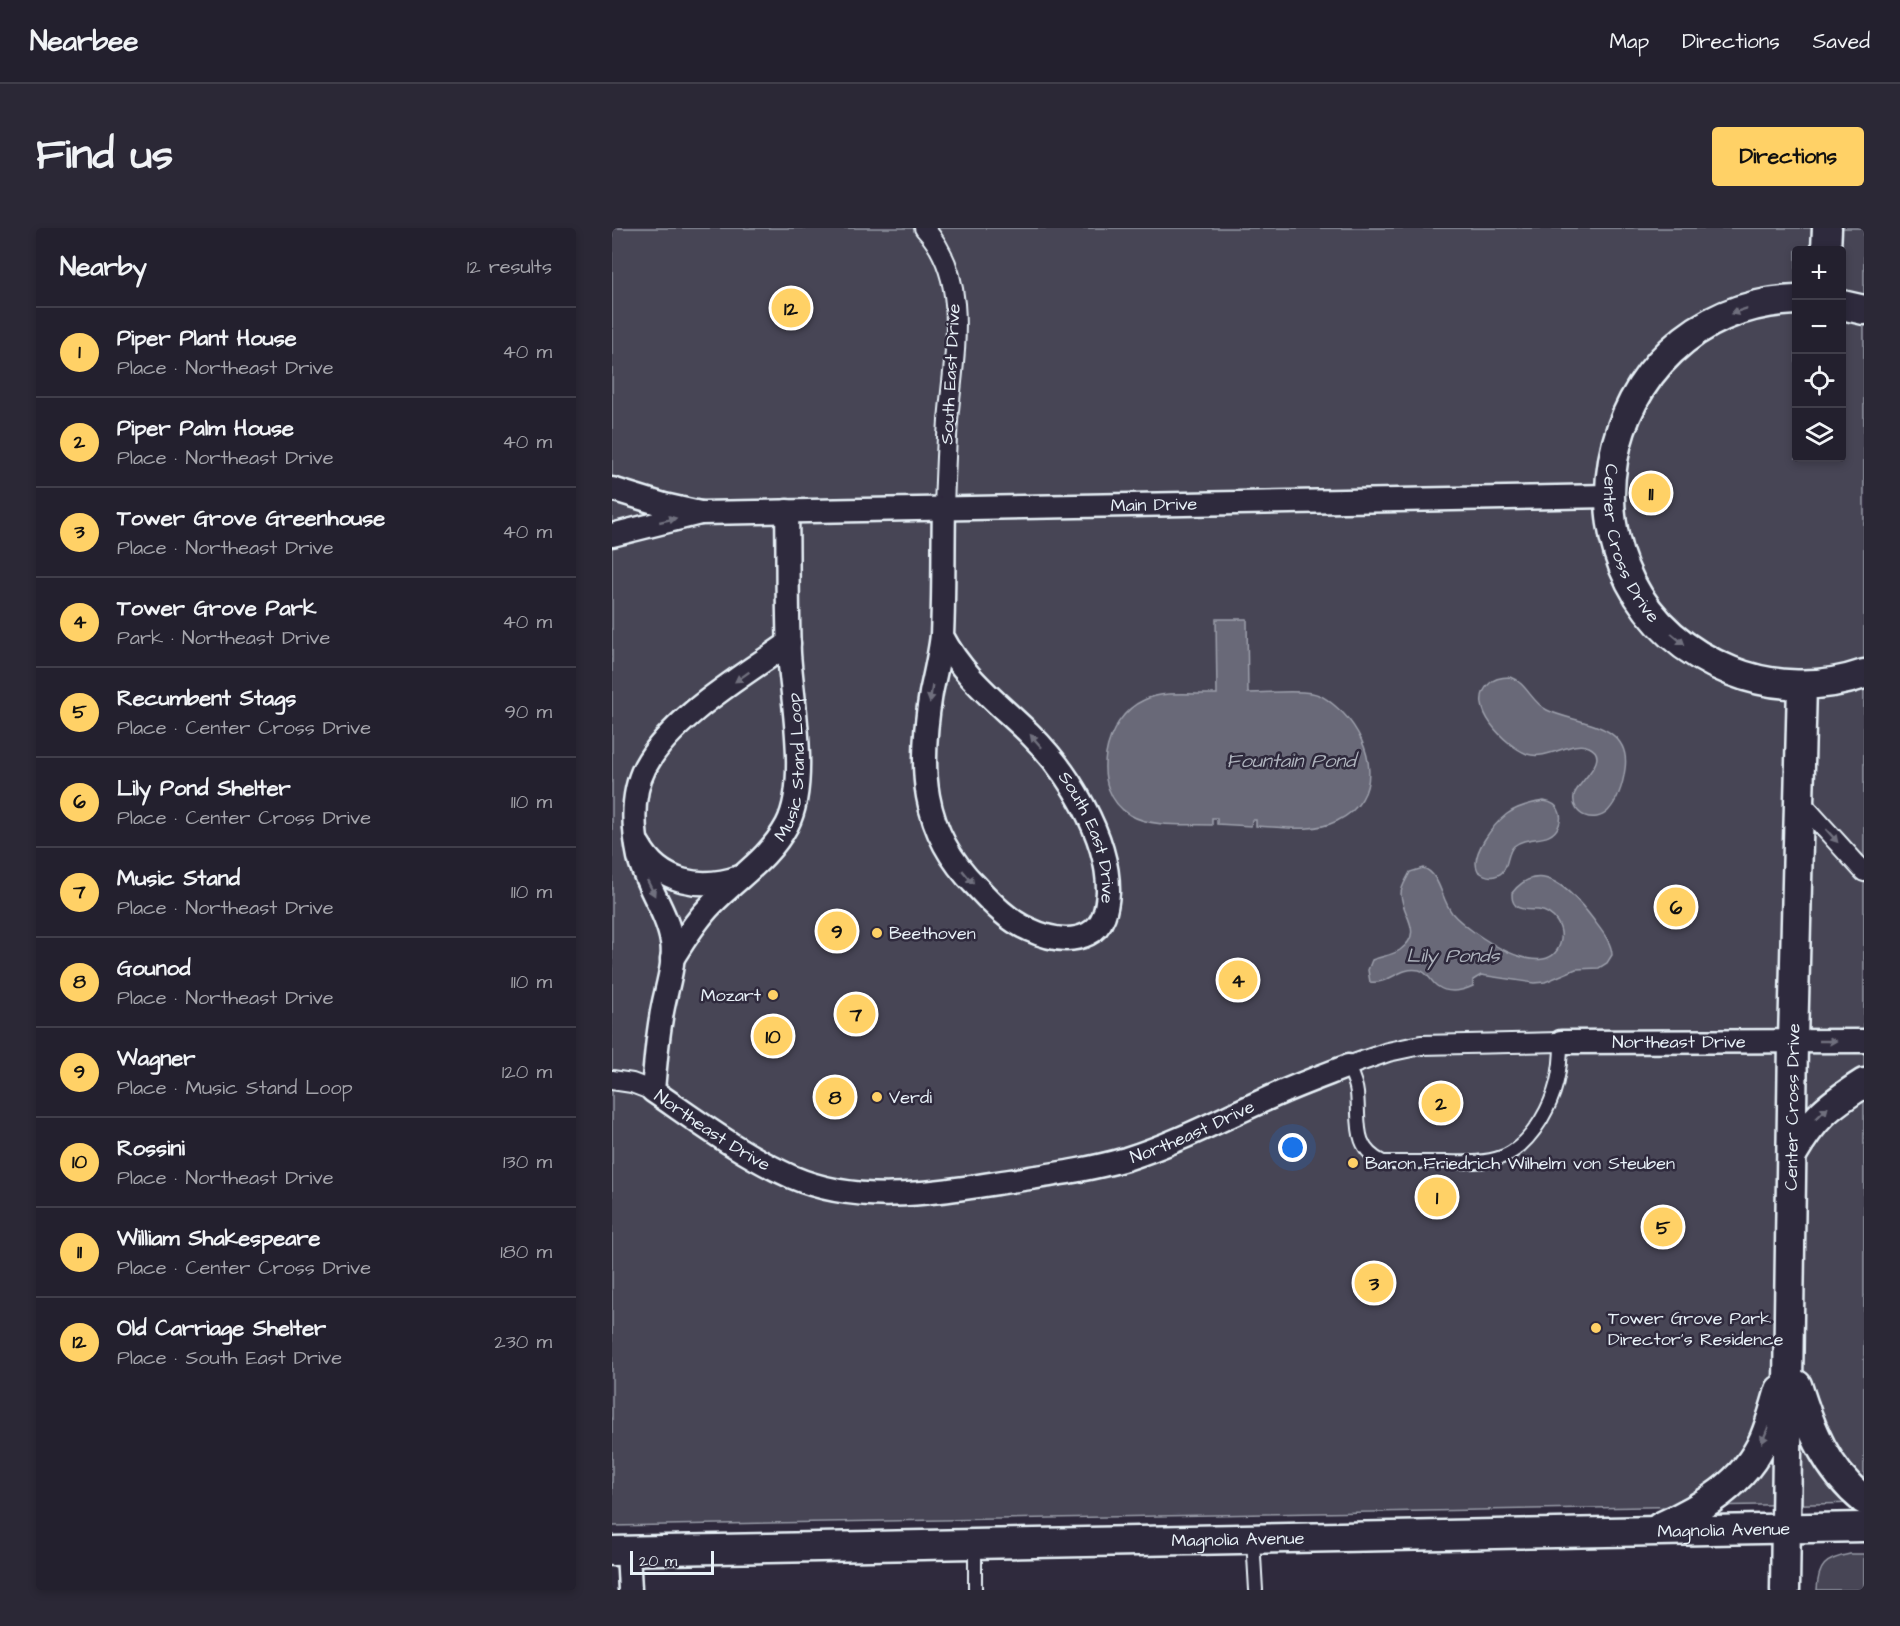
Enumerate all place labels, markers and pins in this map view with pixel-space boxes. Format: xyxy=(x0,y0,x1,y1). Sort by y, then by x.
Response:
pin: 12 xyxy=(772,286,810,331)
pin: 11 xyxy=(1632,470,1670,516)
pin: 6 xyxy=(1656,884,1696,930)
pin: 9 xyxy=(818,908,856,954)
place label: Beethoven xyxy=(889,921,976,946)
marker: Beethoven xyxy=(870,926,884,940)
pin: 4 xyxy=(1218,958,1258,1002)
place label: Mozart xyxy=(701,983,762,1008)
marker: Mozart xyxy=(766,988,780,1002)
pin: 7 xyxy=(836,992,876,1036)
pin: 10 xyxy=(754,1014,792,1058)
pin: 8 xyxy=(816,1074,854,1120)
pin: 2 xyxy=(1422,1080,1460,1126)
place label: Verdi xyxy=(889,1085,932,1110)
marker: Verdi xyxy=(870,1090,884,1104)
place label: Baron Friedrich Wilhelm von Steuben xyxy=(1365,1151,1675,1176)
marker: Baron Friedrich Wilhelm von Steuben xyxy=(1346,1156,1360,1170)
pin: 1 xyxy=(1418,1174,1456,1220)
pin: 5 xyxy=(1644,1204,1682,1250)
pin: 3 xyxy=(1354,1260,1394,1306)
place label: Tower Grove Park Director's Residence xyxy=(1608,1306,1784,1352)
marker: Tower Grove Park Director's Residence xyxy=(1589,1321,1603,1335)

